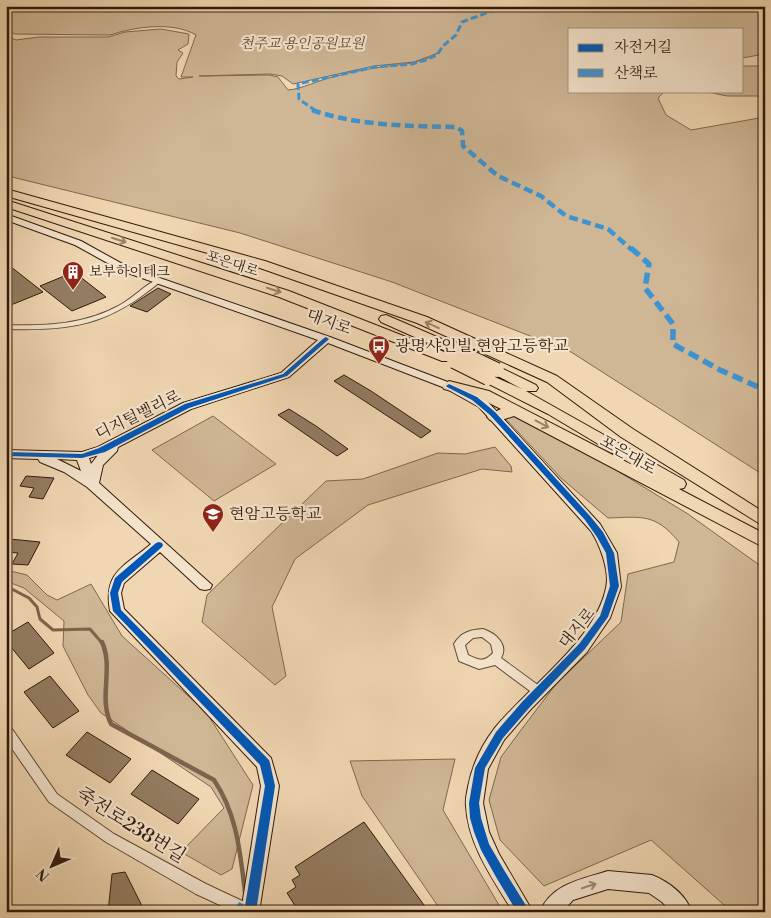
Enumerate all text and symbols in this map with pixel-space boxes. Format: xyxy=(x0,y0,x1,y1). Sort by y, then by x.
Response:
legend xyxy=(568,28,744,92)
park label: 천주교 용인공원묘원 xyxy=(240,35,366,53)
text: 자전거길 xyxy=(614,38,672,57)
text: 산책로 xyxy=(614,64,658,83)
one-way arrow xyxy=(111,236,126,245)
street label: 포은대로 xyxy=(203,247,261,281)
building icon: 보부하이테크 xyxy=(61,260,85,291)
place label: 보부하이테크 xyxy=(89,263,171,281)
one-way arrow xyxy=(265,286,281,295)
street label: 대지로 xyxy=(304,305,355,340)
one-way arrow xyxy=(425,319,440,329)
bus stop icon: 광명샤인빌.현암고등학교 xyxy=(367,334,391,365)
place label: 광명샤인빌.현암고등학교 xyxy=(395,336,569,356)
street label: 디지털벨리로 xyxy=(92,385,185,444)
one-way arrow xyxy=(534,420,549,429)
street label: 포은대로 xyxy=(596,431,660,479)
school or university icon: 현암고등학교 xyxy=(201,502,225,533)
place label: 현암고등학교 xyxy=(229,504,322,524)
street label: 대지로 xyxy=(555,603,600,652)
street label: 죽전로238번길 xyxy=(72,782,190,868)
north arrow xyxy=(28,840,78,890)
text: N xyxy=(33,864,54,885)
one-way arrow xyxy=(581,881,596,890)

